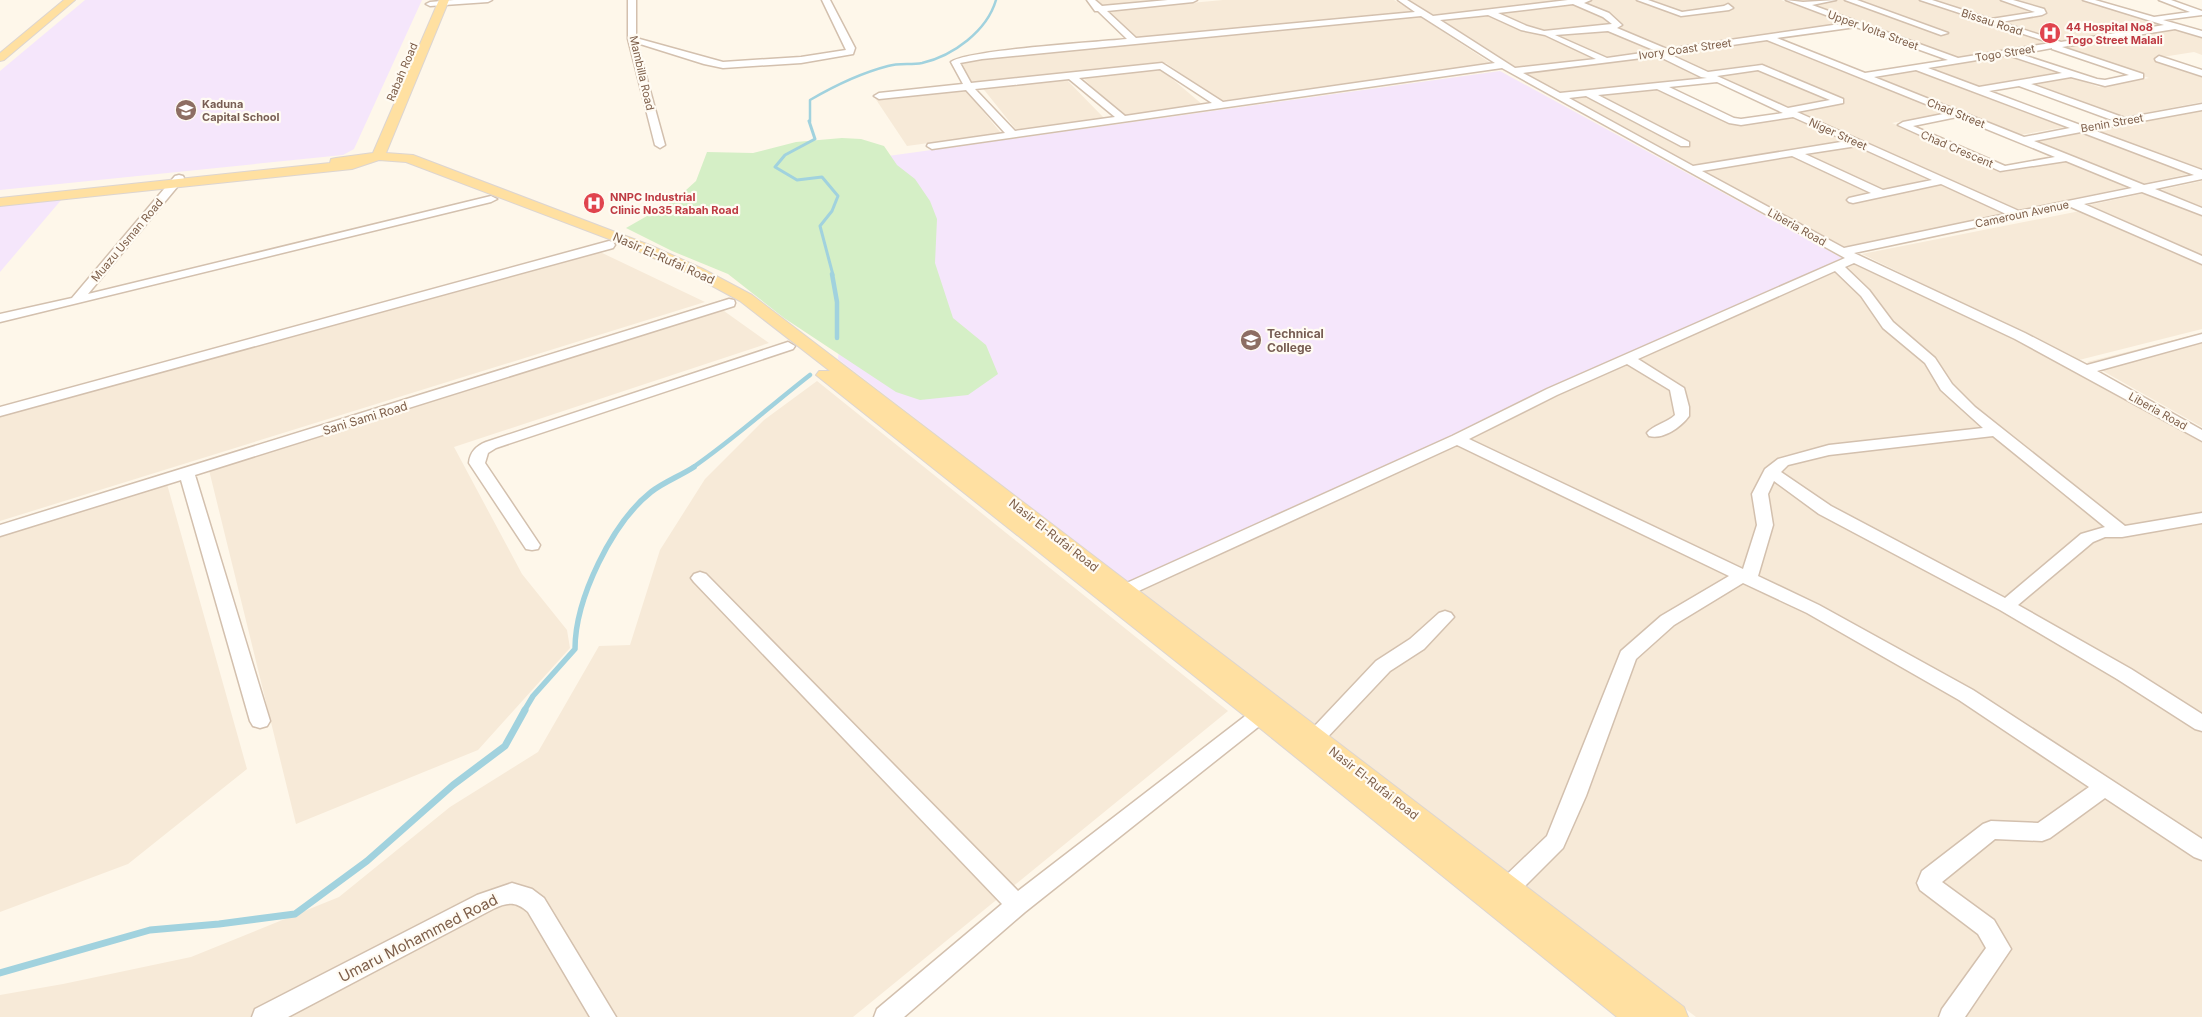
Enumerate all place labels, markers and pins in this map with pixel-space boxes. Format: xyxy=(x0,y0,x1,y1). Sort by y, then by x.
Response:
place label: 44 Hospital No8 Togo Street Malali xyxy=(2066,20,2163,47)
hospital icon: 44 Hospital No8 Togo Street Malali xyxy=(2038,21,2062,45)
place label: Kaduna Capital School xyxy=(202,97,280,124)
school or university icon: Kaduna Capital School xyxy=(174,98,198,122)
place label: NNPC Industrial Clinic No35 Rabah Road xyxy=(610,190,739,217)
hospital icon: NNPC Industrial Clinic No35 Rabah Road xyxy=(582,191,606,215)
place label: Technical College xyxy=(1267,326,1324,355)
school or university icon: Technical College xyxy=(1239,328,1263,352)

